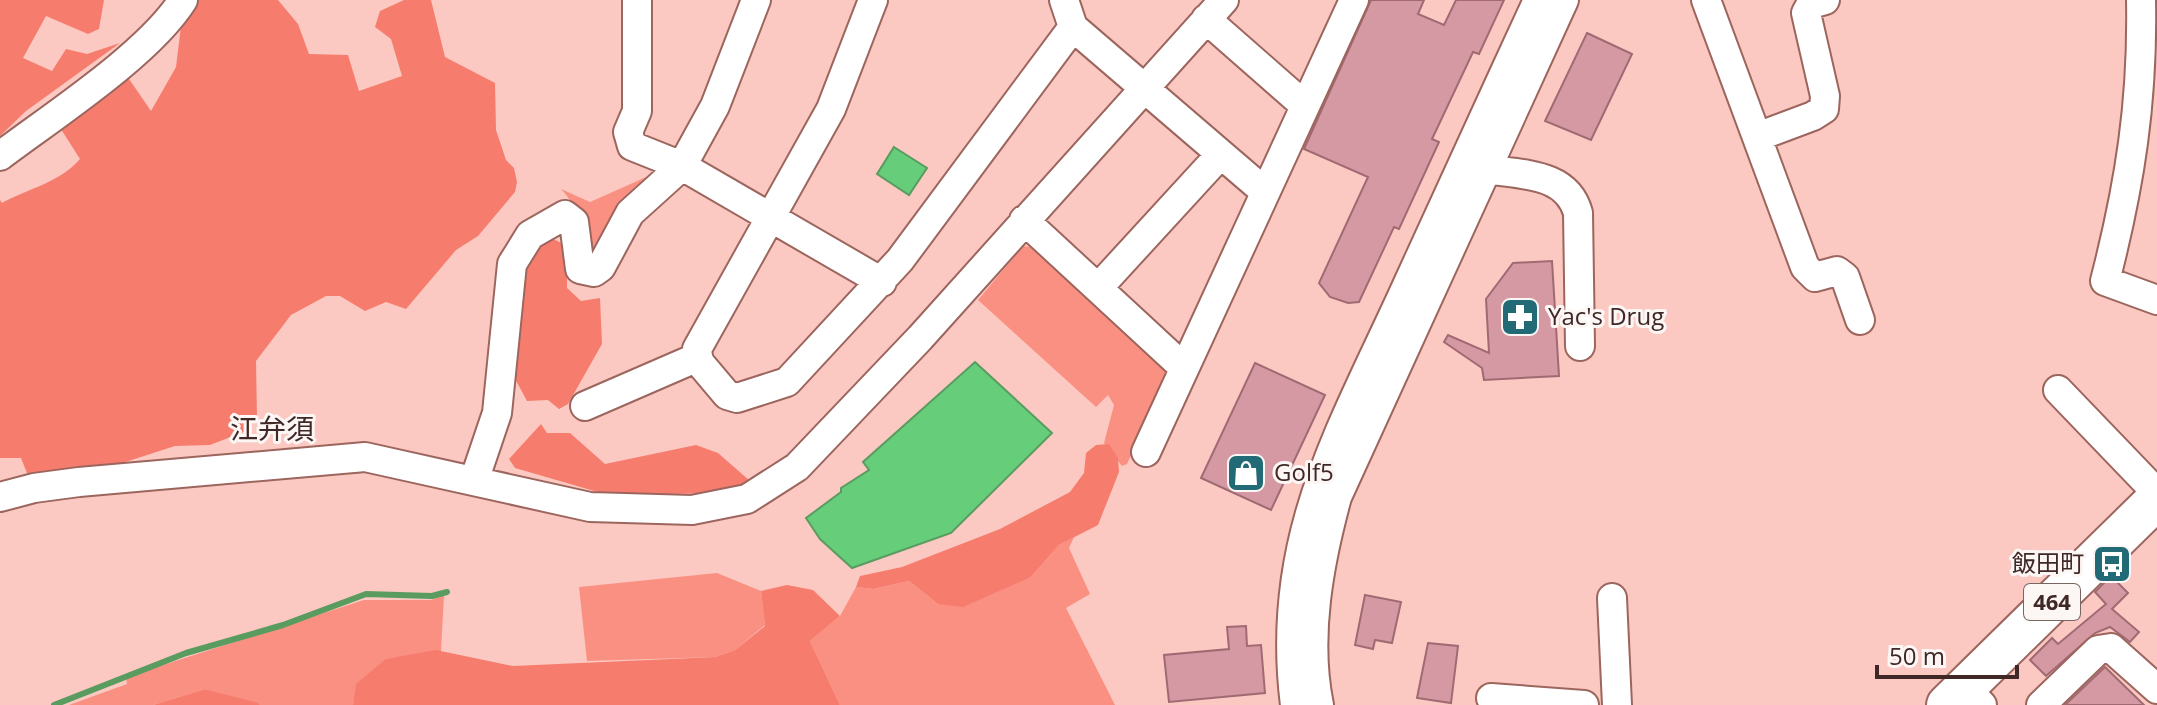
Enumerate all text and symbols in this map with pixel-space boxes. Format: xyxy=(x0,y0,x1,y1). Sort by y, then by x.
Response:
pharmacy icon: Yac's Drug xyxy=(1499,296,1541,338)
place label: Yac's Drug xyxy=(1548,299,1664,332)
district label: 江弁須 xyxy=(230,409,314,447)
shop icon: Golf5 xyxy=(1225,452,1267,494)
place label: Golf5 xyxy=(1274,455,1334,488)
bus stop icon: 飯田町 xyxy=(2091,543,2133,585)
place label: 飯田町 xyxy=(2012,546,2084,579)
road number: 464 xyxy=(2024,584,2080,620)
scale bar xyxy=(1877,629,2017,679)
text: 50 m xyxy=(1889,639,1945,672)

